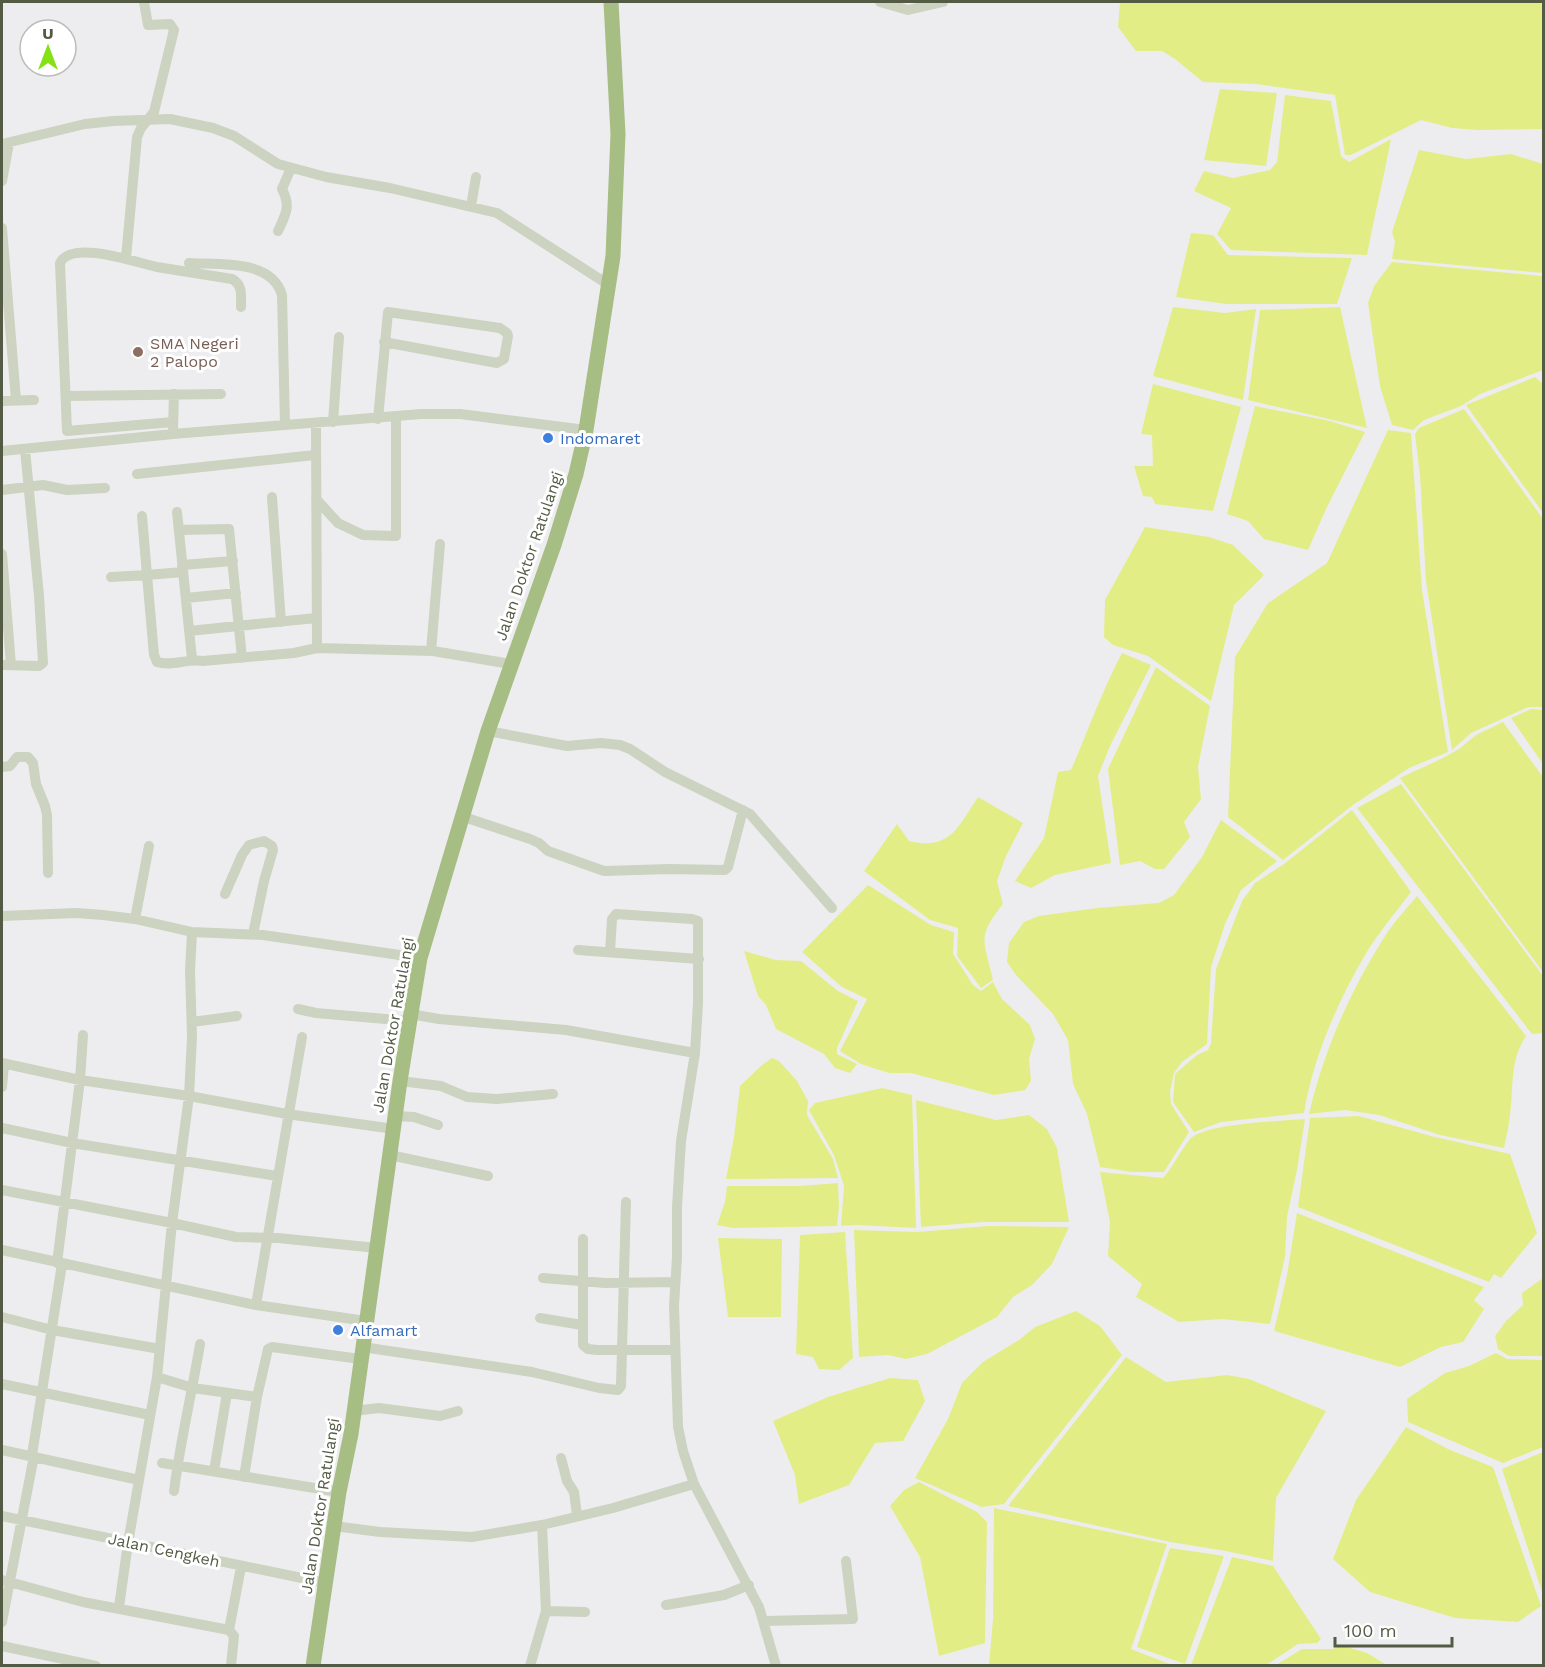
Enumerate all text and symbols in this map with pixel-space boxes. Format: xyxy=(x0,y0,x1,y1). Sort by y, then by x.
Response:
north arrow xyxy=(18,18,78,78)
text: U xyxy=(42,24,54,43)
place label: SMA Negeri 2 Palopo xyxy=(150,334,239,371)
marker: SMA Negeri 2 Palopo xyxy=(131,345,145,359)
place label: Indomaret xyxy=(560,429,641,448)
marker: Indomaret xyxy=(541,431,555,445)
street label: Jalan Doktor Ratulangi xyxy=(491,469,567,643)
street label: Jalan Doktor Ratulangi xyxy=(368,936,418,1114)
place label: Alfamart xyxy=(350,1321,418,1340)
marker: Alfamart xyxy=(331,1323,345,1337)
street label: Jalan Doktor Ratulangi xyxy=(297,1417,343,1595)
street label: Jalan Cengkeh xyxy=(106,1529,222,1571)
scale bar xyxy=(1335,1610,1452,1648)
text: 100 m xyxy=(1344,1620,1397,1641)

